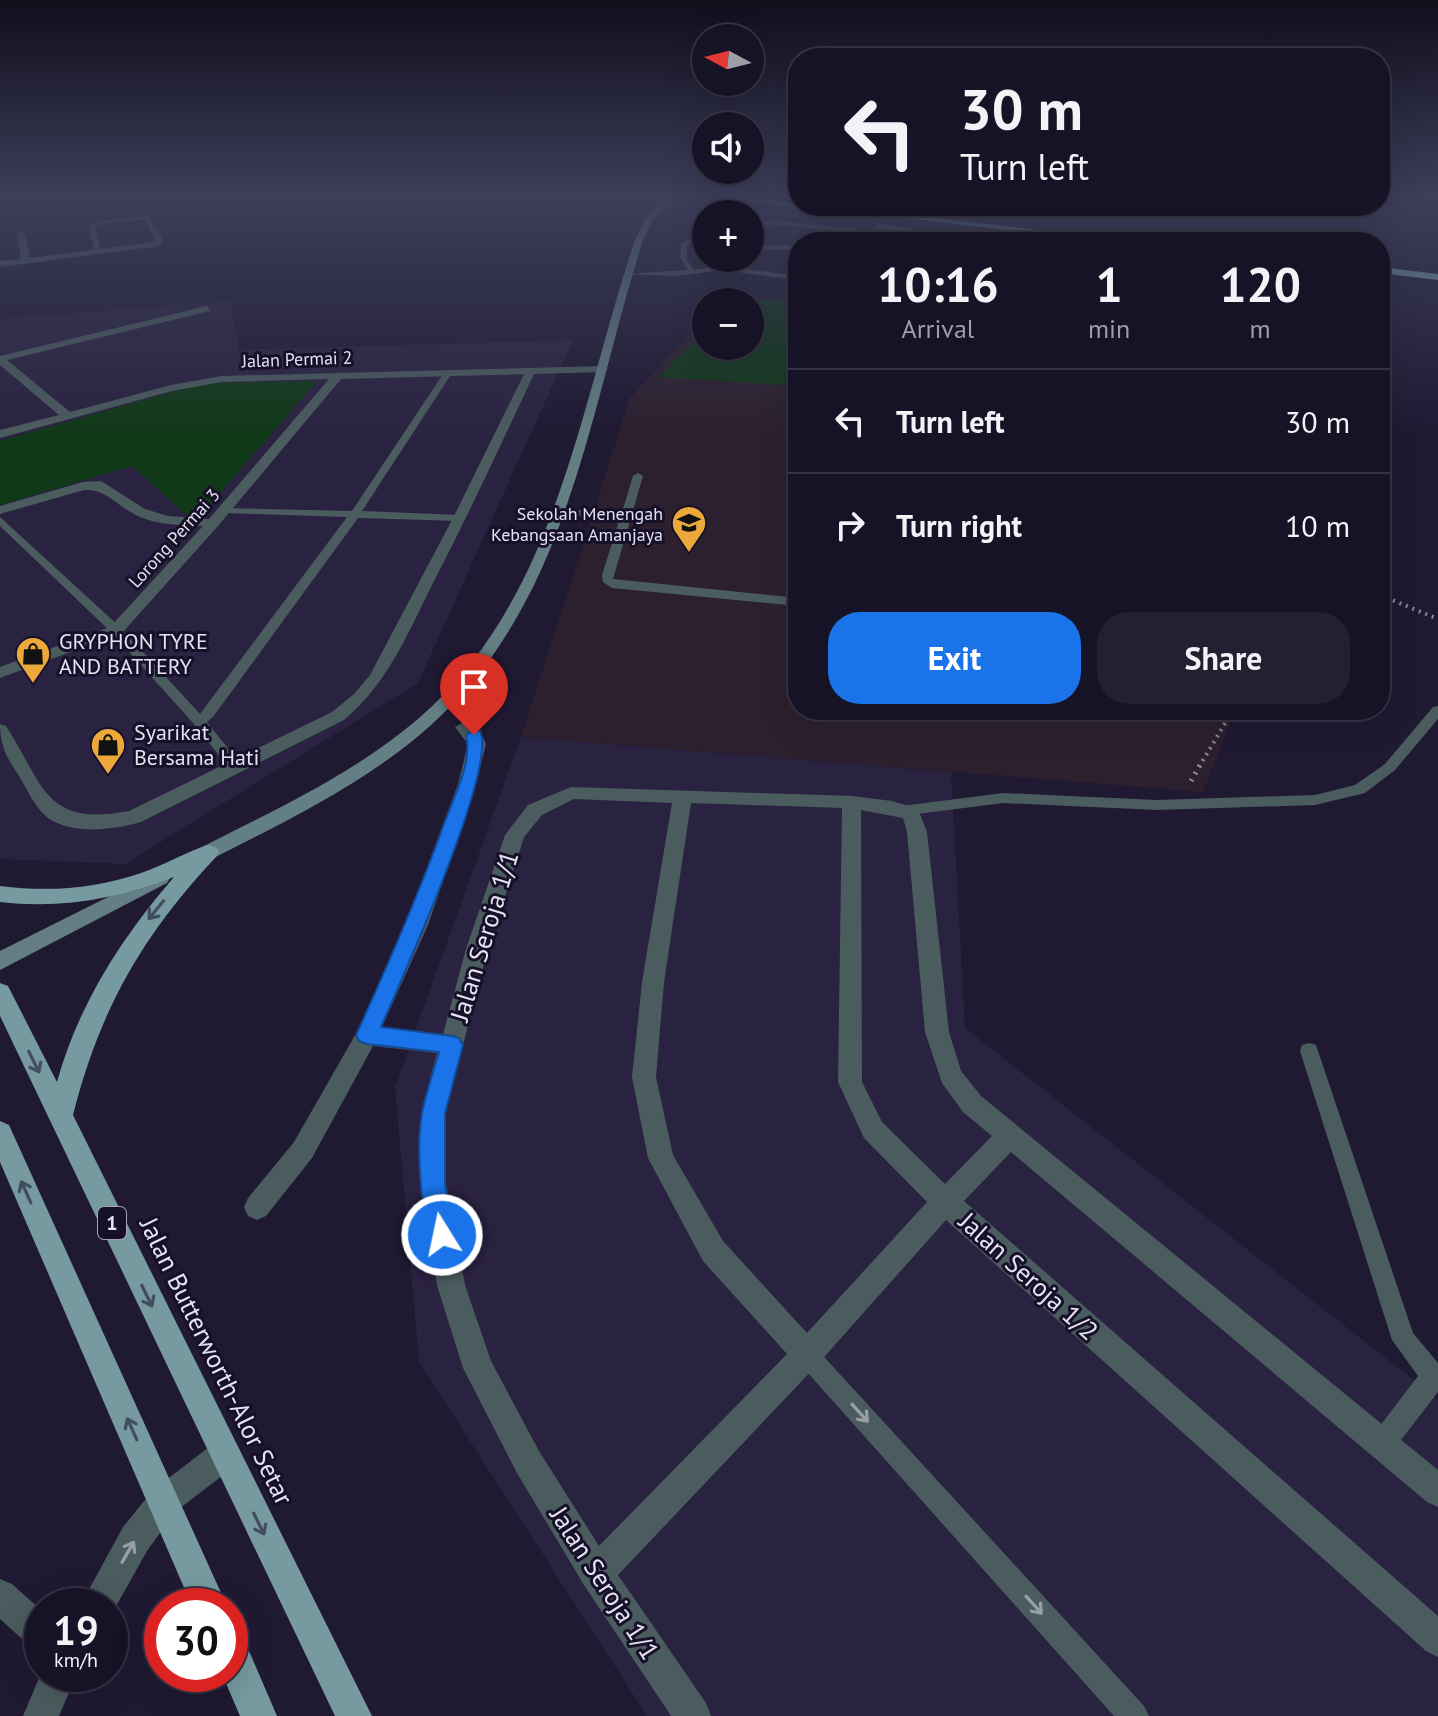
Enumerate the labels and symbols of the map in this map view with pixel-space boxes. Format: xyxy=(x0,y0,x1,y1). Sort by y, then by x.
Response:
north arrow xyxy=(692,24,764,96)
street label: Jalan Permai 2 xyxy=(240,346,353,372)
street label: Lorong Permai 3 xyxy=(123,484,225,592)
place label: Sekolah Menengah Kebangsaan Amanjaya xyxy=(491,502,663,546)
school or university icon: Sekolah Menengah Kebangsaan Amanjaya xyxy=(670,504,708,554)
place label: GRYPHON TYRE AND BATTERY xyxy=(59,627,208,680)
shop icon: GRYPHON TYRE AND BATTERY xyxy=(14,635,52,685)
pin xyxy=(440,653,508,735)
place label: Syarikat Bersama Hati xyxy=(134,718,259,771)
shop icon: Syarikat Bersama Hati xyxy=(89,726,127,776)
street label: Jalan Seroja 1/1 xyxy=(442,847,526,1026)
one-way arrow xyxy=(148,899,165,920)
one-way arrow xyxy=(27,1049,42,1073)
one-way arrow xyxy=(18,1180,33,1205)
position arrow xyxy=(400,1193,484,1277)
street label: Jalan Seroja 1/2 xyxy=(952,1204,1106,1347)
road number: 1 xyxy=(98,1207,126,1239)
street label: Jalan Butterworth-Alor Setar xyxy=(133,1211,301,1510)
one-way arrow xyxy=(140,1284,155,1308)
one-way arrow xyxy=(850,1402,868,1422)
one-way arrow xyxy=(124,1418,139,1442)
street label: Jalan Seroja 1/1 xyxy=(543,1499,667,1666)
one-way arrow xyxy=(251,1512,267,1536)
one-way arrow xyxy=(120,1541,136,1564)
speed limit sign: 30 xyxy=(144,1588,248,1692)
one-way arrow xyxy=(1025,1595,1043,1615)

